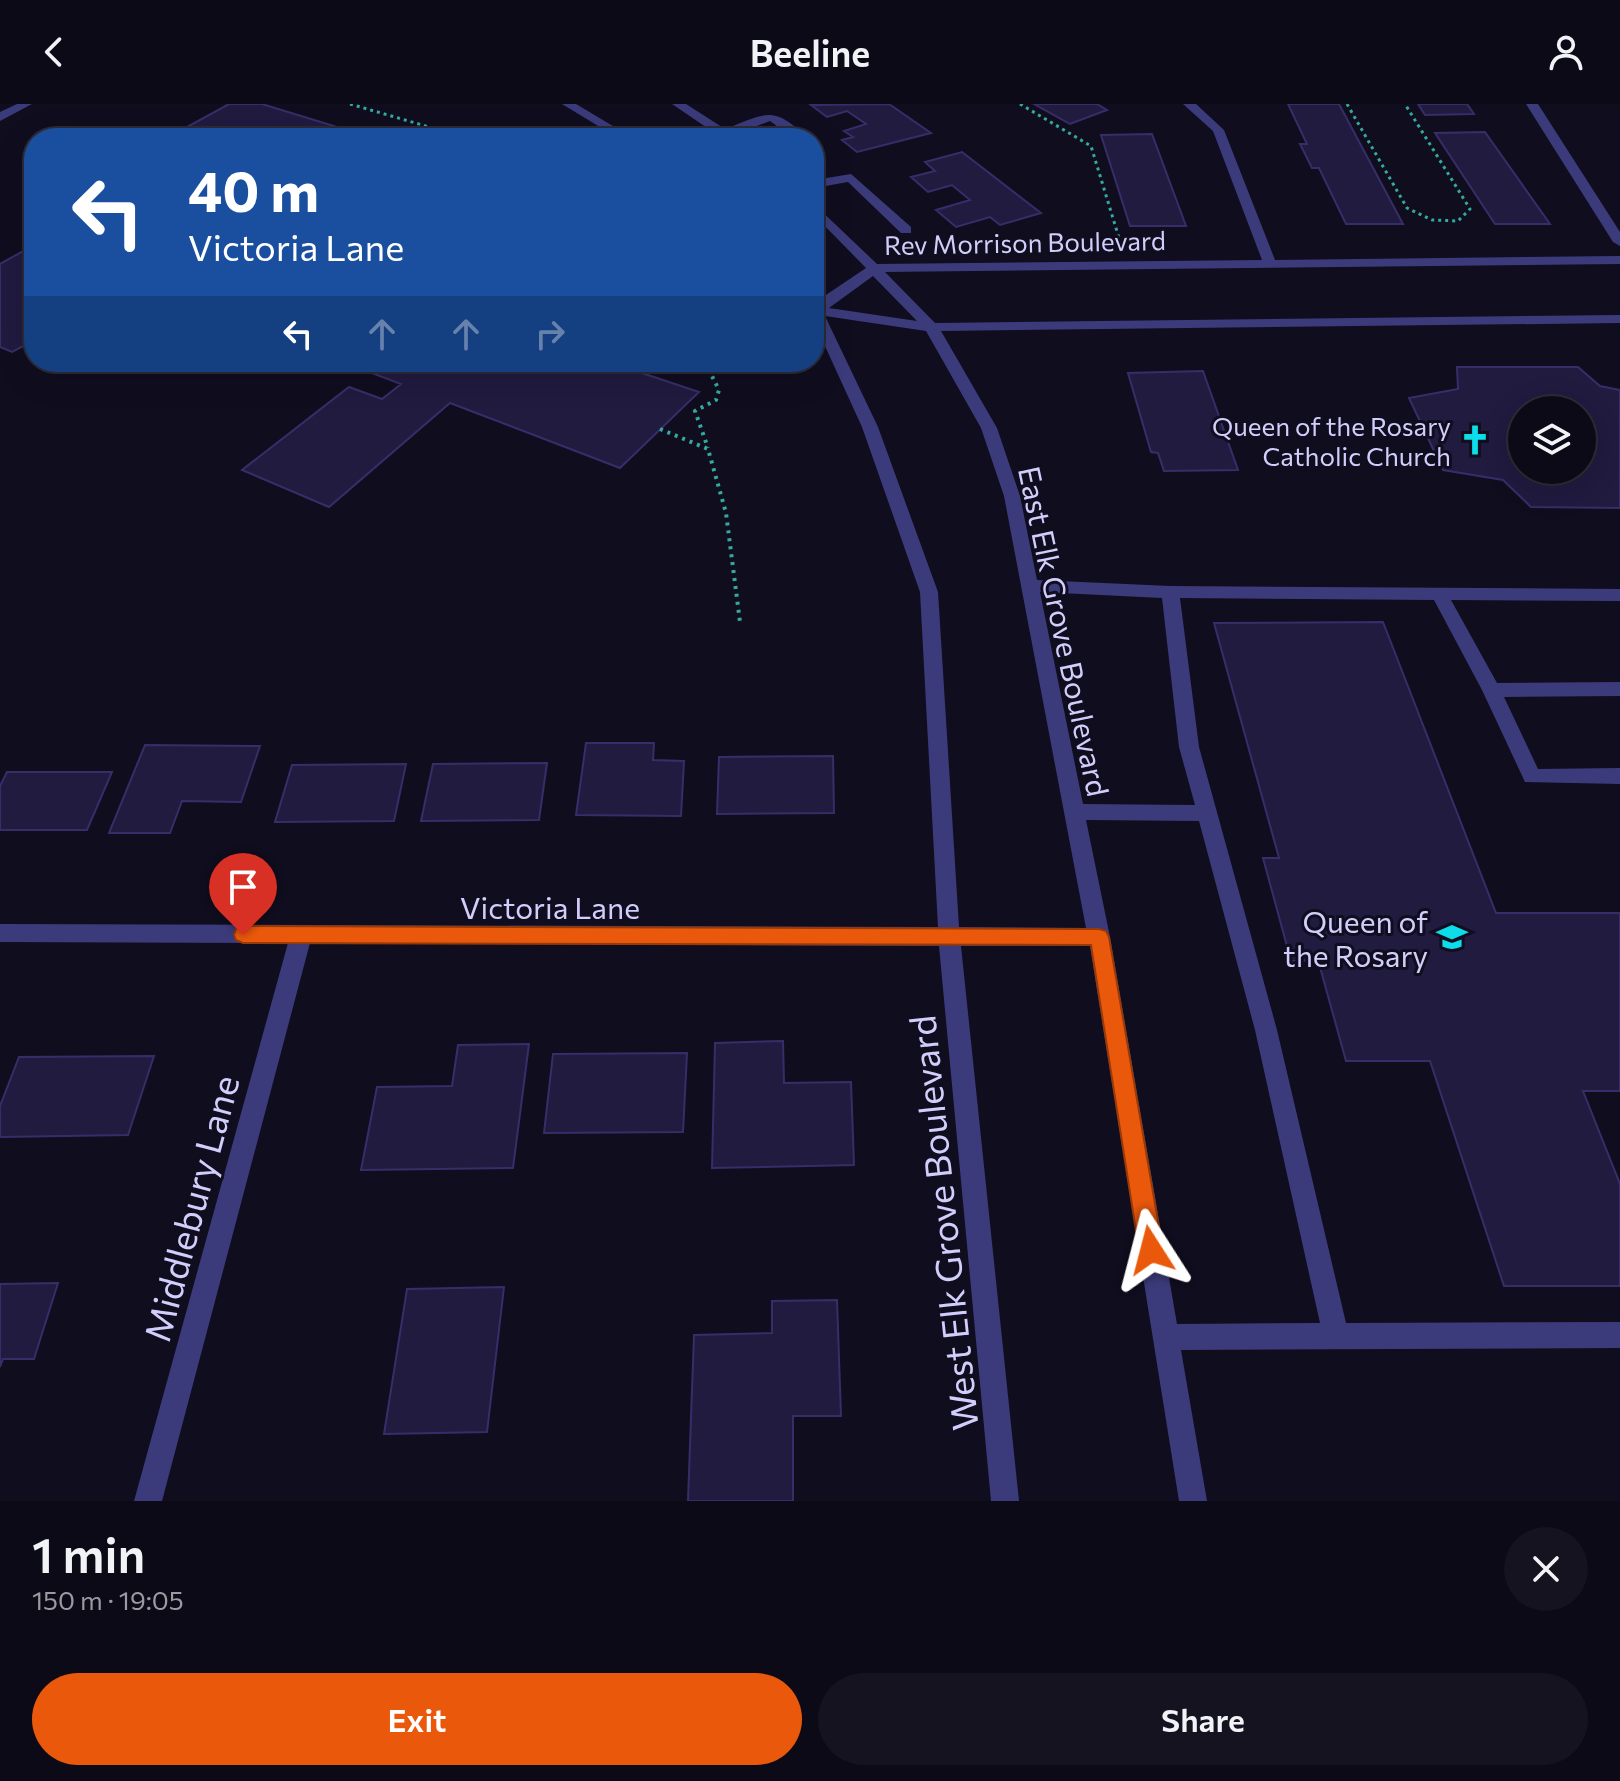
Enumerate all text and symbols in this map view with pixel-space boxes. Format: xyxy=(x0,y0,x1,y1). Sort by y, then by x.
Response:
icon: back xyxy=(32,30,76,74)
text: Beeline xyxy=(750,30,870,74)
icon: person xyxy=(1544,30,1588,74)
text: 40 m xyxy=(188,155,319,224)
icon: left xyxy=(56,160,160,264)
text: Victoria Lane xyxy=(188,224,404,268)
street label: Rev Morrison Boulevard xyxy=(884,224,1166,260)
icon: left xyxy=(276,312,320,356)
icon: ahead xyxy=(360,312,404,356)
icon: ahead xyxy=(444,312,488,356)
icon: right xyxy=(528,312,572,356)
map controls xyxy=(1508,396,1596,484)
button: layers xyxy=(1508,396,1596,484)
place label: Queen of the Rosary Catholic Church xyxy=(1212,410,1451,471)
church icon: Queen of the Rosary Catholic Church xyxy=(1458,423,1492,457)
street label: East Elk Grove Boulevard xyxy=(1012,463,1118,799)
pin xyxy=(209,853,277,935)
icon: arrive xyxy=(221,865,265,909)
street label: Victoria Lane xyxy=(460,888,640,925)
place label: Queen of the Rosary xyxy=(1283,902,1428,973)
school or university icon: Queen of the Rosary xyxy=(1435,920,1469,954)
street label: West Elk Grove Boulevard xyxy=(898,1013,986,1433)
street label: Middlebury Lane xyxy=(133,1070,247,1346)
position arrow xyxy=(1109,1208,1193,1292)
text: 1 min xyxy=(32,1524,145,1583)
button: close xyxy=(1504,1527,1588,1611)
text: 150 m · 19:05 xyxy=(32,1584,184,1615)
button: Exit xyxy=(32,1673,802,1765)
button: Share xyxy=(818,1673,1588,1765)

